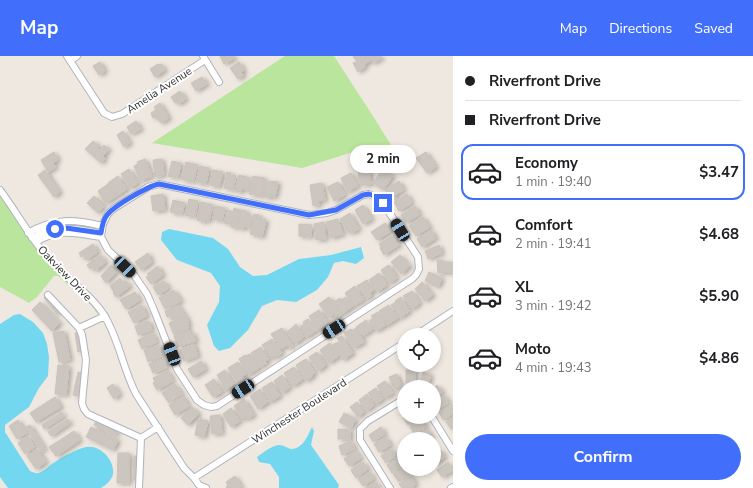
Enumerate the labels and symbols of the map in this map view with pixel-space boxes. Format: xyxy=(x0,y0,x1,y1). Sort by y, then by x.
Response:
street label: Amelia Avenue xyxy=(124,64,195,117)
callout: 2 min xyxy=(350,145,416,173)
route end xyxy=(374,194,392,212)
car xyxy=(389,217,411,243)
route start xyxy=(46,220,64,238)
street label: Oakview Drive xyxy=(34,242,95,304)
car xyxy=(112,254,138,280)
car xyxy=(321,317,347,341)
car xyxy=(162,341,182,367)
street label: Winchester Boulevard xyxy=(249,375,350,448)
car xyxy=(230,377,256,401)

